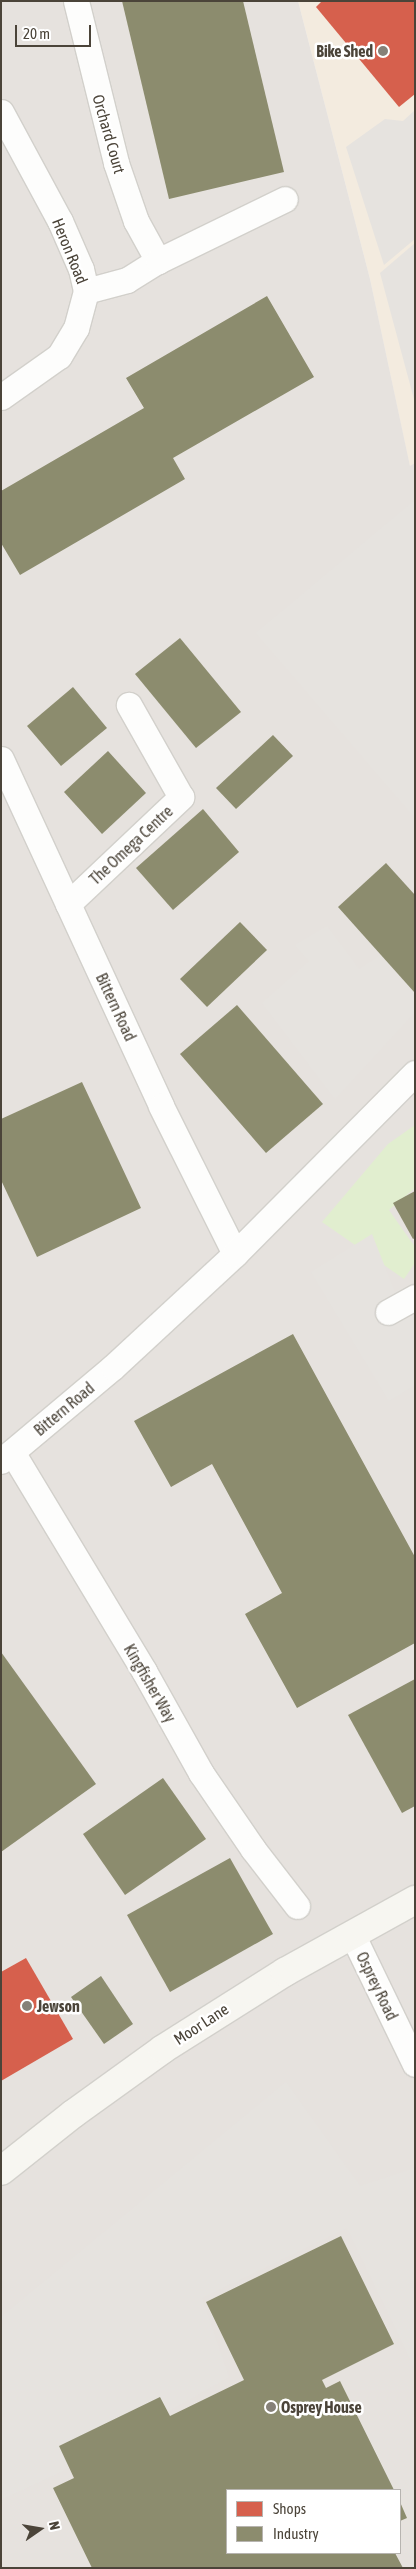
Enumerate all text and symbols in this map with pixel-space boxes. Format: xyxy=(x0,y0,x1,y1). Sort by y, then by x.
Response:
scale bar xyxy=(18,15,94,47)
text: 20 m xyxy=(23,25,50,42)
place label: Bike Shed xyxy=(316,41,373,61)
marker: Bike Shed xyxy=(377,45,389,57)
street label: Orchard Court xyxy=(89,92,129,176)
street label: Heron Road xyxy=(48,215,92,287)
street label: The Omega Centre xyxy=(85,801,177,889)
street label: Bittern Road xyxy=(92,970,140,1044)
street label: Bittern Road xyxy=(30,1378,98,1440)
street label: Kingfisher Way xyxy=(120,1641,180,1725)
street label: Osprey Road xyxy=(352,1949,402,2023)
place label: Jewson xyxy=(37,1996,80,2016)
street label: Moor Lane xyxy=(170,1999,232,2049)
marker: Jewson xyxy=(21,2000,33,2012)
place label: Osprey House xyxy=(281,2397,362,2417)
marker: Osprey House xyxy=(265,2401,277,2413)
legend xyxy=(226,2489,401,2554)
text: Shops xyxy=(273,2500,306,2517)
north arrow xyxy=(15,2504,65,2554)
text: N xyxy=(46,2520,63,2531)
text: Industry xyxy=(273,2525,319,2542)

